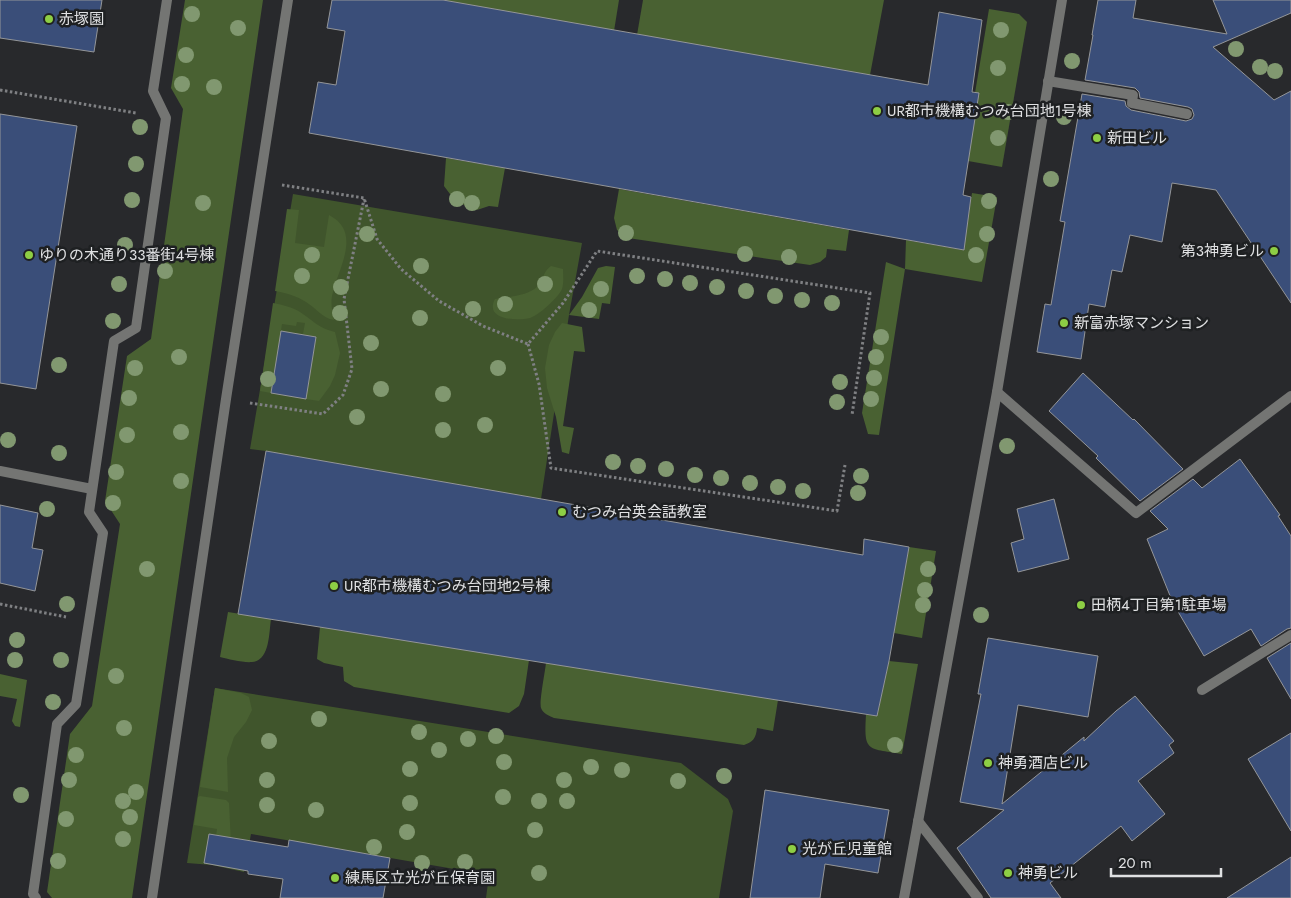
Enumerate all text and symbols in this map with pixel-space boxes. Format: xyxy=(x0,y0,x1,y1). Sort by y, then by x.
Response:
place label: 赤塚園 xyxy=(59,8,104,30)
marker: 赤塚園 xyxy=(43,13,55,25)
place label: UR都市機構むつみ台団地1号棟 xyxy=(887,100,1092,122)
marker: UR都市機構むつみ台団地1号棟 xyxy=(871,105,883,117)
place label: 新田ビル xyxy=(1107,127,1167,149)
marker: 新田ビル xyxy=(1091,132,1103,144)
place label: 第3神勇ビル xyxy=(1181,240,1264,262)
place label: ゆりの木通り33番街4号棟 xyxy=(39,244,214,266)
marker: 第3神勇ビル xyxy=(1268,245,1280,257)
marker: ゆりの木通り33番街4号棟 xyxy=(23,249,35,261)
place label: 新富赤塚マンション xyxy=(1074,312,1209,334)
marker: 新富赤塚マンション xyxy=(1058,317,1070,329)
place label: むつみ台英会話教室 xyxy=(572,501,707,523)
marker: むつみ台英会話教室 xyxy=(556,506,568,518)
place label: UR都市機構むつみ台団地2号棟 xyxy=(344,575,550,597)
marker: UR都市機構むつみ台団地2号棟 xyxy=(328,580,340,592)
place label: 田柄4丁目第1駐車場 xyxy=(1091,594,1227,616)
marker: 田柄4丁目第1駐車場 xyxy=(1075,599,1087,611)
place label: 神勇酒店ビル xyxy=(998,752,1088,774)
marker: 神勇酒店ビル xyxy=(982,757,994,769)
place label: 光が丘児童館 xyxy=(802,838,892,860)
marker: 光が丘児童館 xyxy=(786,843,798,855)
scale bar xyxy=(1111,846,1221,878)
text: 20 m xyxy=(1118,852,1152,874)
place label: 神勇ビル xyxy=(1018,862,1078,884)
place label: 練馬区立光が丘保育園 xyxy=(345,867,495,889)
marker: 神勇ビル xyxy=(1002,867,1014,879)
marker: 練馬区立光が丘保育園 xyxy=(329,872,341,884)

